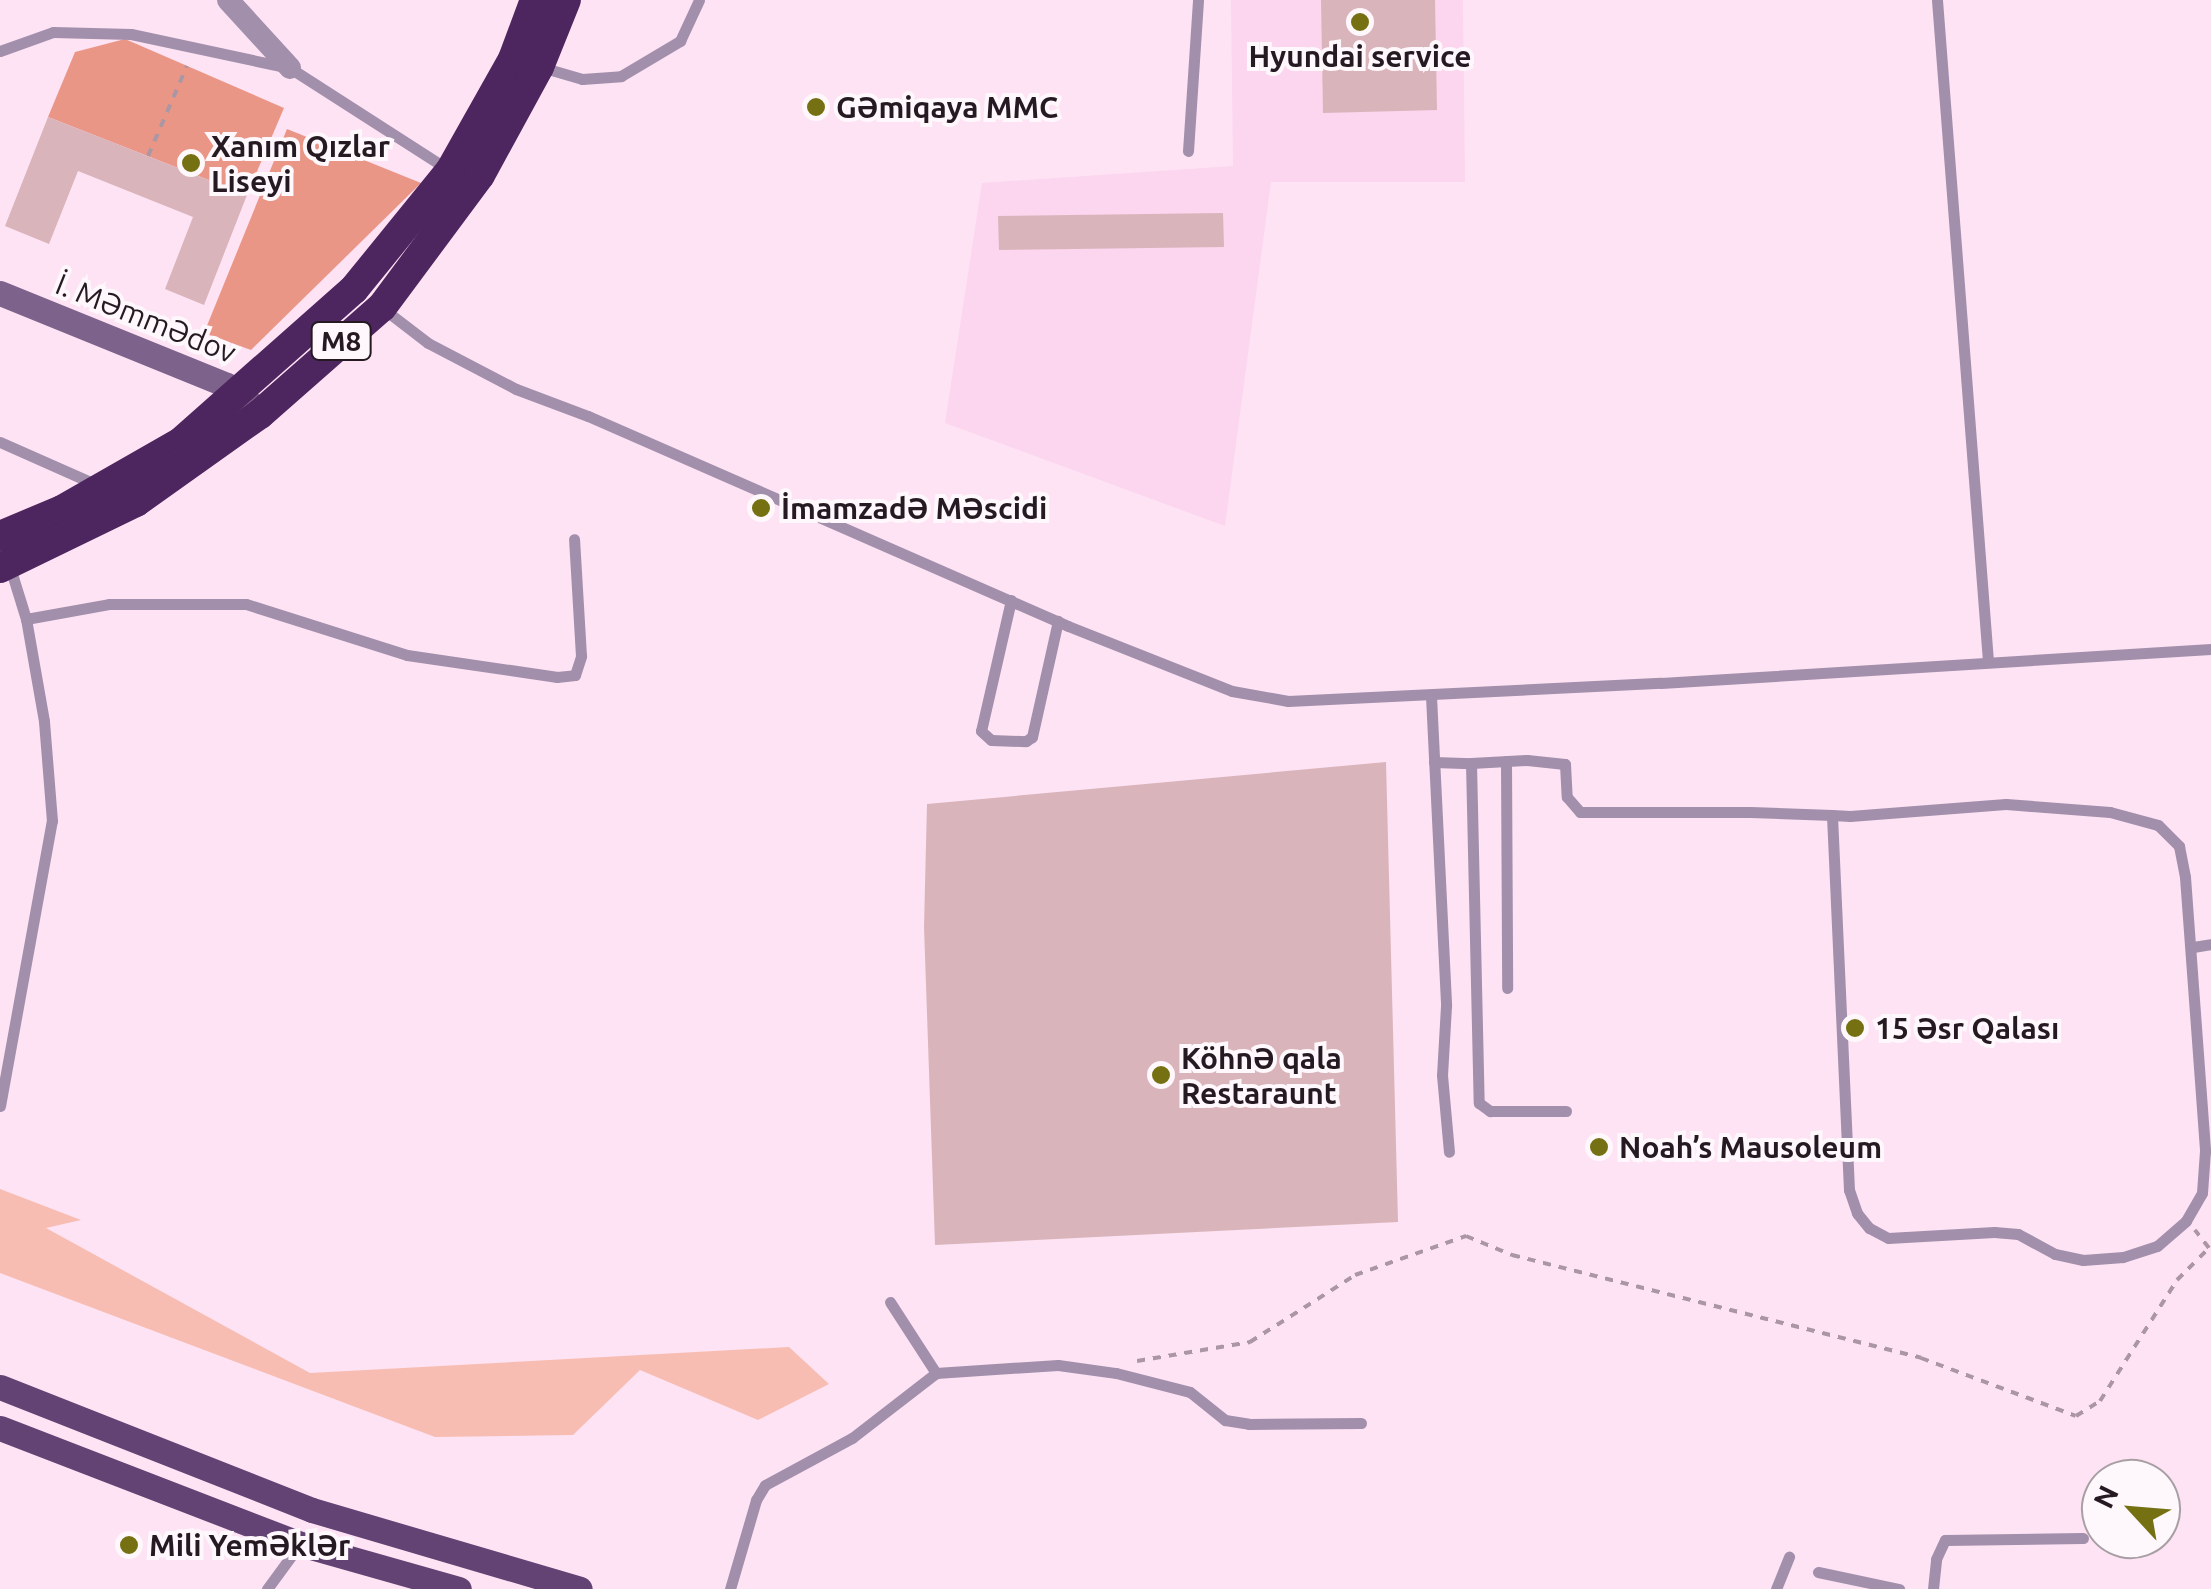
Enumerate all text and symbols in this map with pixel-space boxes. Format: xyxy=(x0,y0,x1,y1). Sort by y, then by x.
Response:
marker: Hyundai service xyxy=(1349,11,1371,33)
place label: Hyundai service xyxy=(1249,38,1471,74)
place label: Gəmiqaya MMC xyxy=(836,89,1058,125)
marker: Gəmiqaya MMC xyxy=(805,96,827,118)
place label: Xanım Qızlar Liseyi xyxy=(211,128,390,198)
marker: Xanım Qızlar Liseyi xyxy=(180,152,202,174)
street label: İ. Məmmədov xyxy=(51,265,241,371)
road number: M8 xyxy=(308,318,374,364)
place label: İmamzadə Məscidi xyxy=(781,490,1047,526)
marker: İmamzadə Məscidi xyxy=(750,497,772,519)
place label: 15 əsr Qalası xyxy=(1875,1010,2059,1046)
marker: 15 əsr Qalası xyxy=(1844,1017,1866,1039)
place label: Köhnə qala Restaraunt xyxy=(1181,1040,1342,1110)
marker: Köhnə qala Restaraunt xyxy=(1150,1064,1172,1086)
place label: Noah’s Mausoleum xyxy=(1619,1129,1882,1165)
marker: Noah’s Mausoleum xyxy=(1588,1136,1610,1158)
north arrow xyxy=(2081,1459,2181,1559)
text: N xyxy=(2087,1480,2124,1513)
place label: Mili Yeməklər xyxy=(149,1527,350,1563)
marker: Mili Yeməklər xyxy=(118,1534,140,1556)

